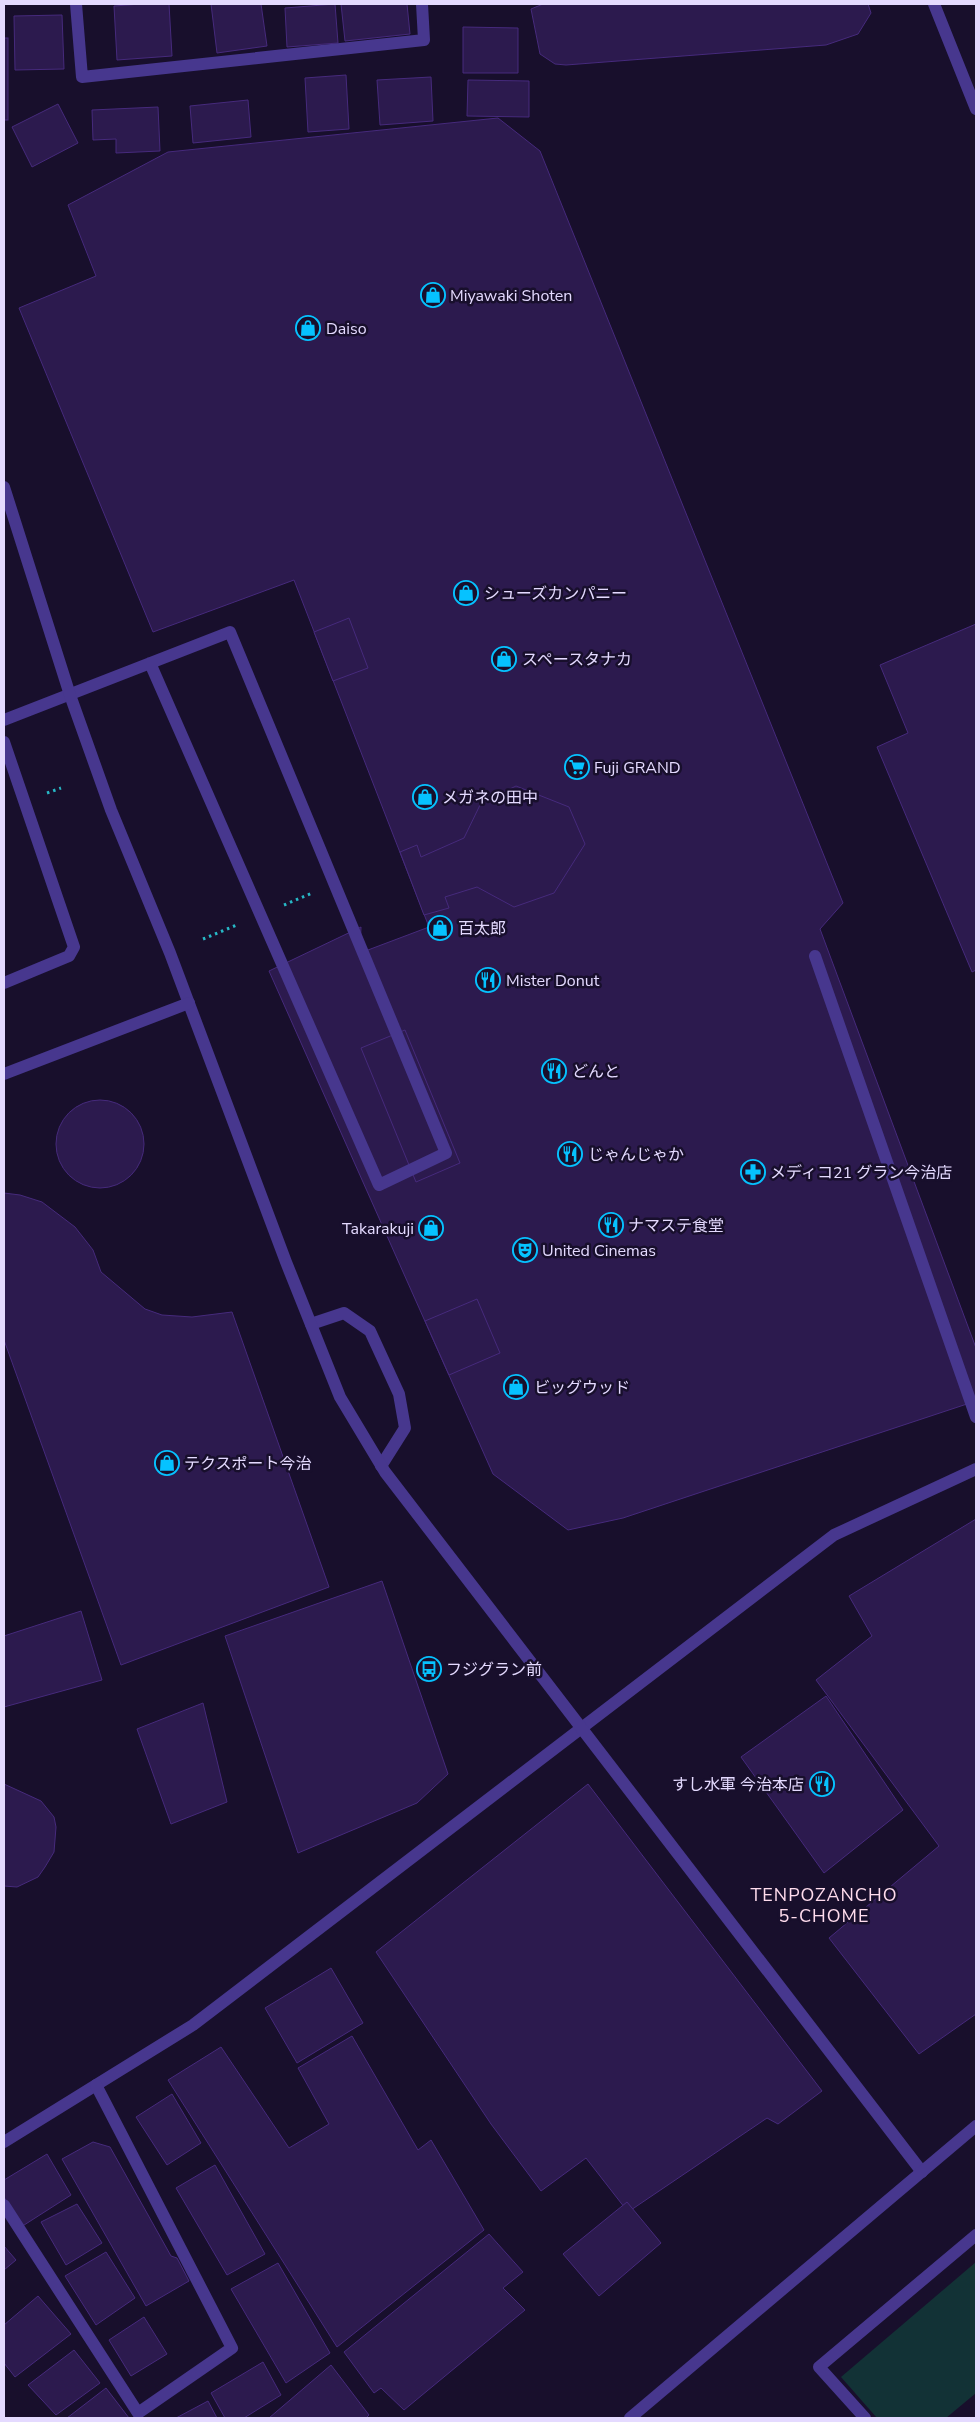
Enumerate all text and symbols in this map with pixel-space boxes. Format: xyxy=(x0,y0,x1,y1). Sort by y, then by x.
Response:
shop icon: Miyawaki Shoten xyxy=(420,282,446,308)
place label: Miyawaki Shoten xyxy=(450,285,572,307)
shop icon: Daiso xyxy=(295,315,321,341)
place label: Daiso xyxy=(326,318,367,340)
shop icon: シューズカンパニー xyxy=(453,580,479,606)
place label: シューズカンパニー xyxy=(484,583,627,605)
shop icon: スペースタナカ xyxy=(491,646,517,672)
place label: スペースタナカ xyxy=(522,649,632,671)
supermarket icon: Fuji GRAND xyxy=(564,754,590,780)
place label: Fuji GRAND xyxy=(594,757,681,779)
shop icon: メガネの田中 xyxy=(412,784,438,810)
place label: メガネの田中 xyxy=(442,787,538,809)
shop icon: 百太郎 xyxy=(427,915,453,941)
place label: 百太郎 xyxy=(458,918,506,940)
restaurant icon: Mister Donut xyxy=(475,967,501,993)
place label: Mister Donut xyxy=(506,970,600,992)
restaurant icon: どんと xyxy=(541,1058,567,1084)
place label: どんと xyxy=(572,1061,620,1083)
restaurant icon: じゃんじゃか xyxy=(557,1141,583,1167)
place label: じゃんじゃか xyxy=(588,1144,684,1166)
pharmacy icon: メディコ21 グラン今治店 xyxy=(740,1159,766,1185)
place label: メディコ21 グラン今治店 xyxy=(770,1162,952,1184)
restaurant icon: ナマステ食堂 xyxy=(598,1212,624,1238)
shop icon: Takarakuji xyxy=(418,1215,444,1241)
place label: ナマステ食堂 xyxy=(628,1215,724,1237)
place label: Takarakuji xyxy=(342,1218,414,1240)
theatre icon: United Cinemas xyxy=(512,1237,538,1263)
place label: United Cinemas xyxy=(542,1240,656,1262)
shop icon: ビッグウッド xyxy=(503,1374,529,1400)
place label: ビッグウッド xyxy=(534,1377,630,1399)
shop icon: テクスポート今治 xyxy=(154,1450,180,1476)
place label: テクスポート今治 xyxy=(184,1453,312,1475)
bus stop icon: フジグラン前 xyxy=(416,1656,442,1682)
place label: フジグラン前 xyxy=(446,1659,542,1681)
restaurant icon: すし水軍 今治本店 xyxy=(809,1771,835,1797)
place label: すし水軍 今治本店 xyxy=(672,1774,804,1796)
district label: TENPOZANCHO 5-CHOME xyxy=(751,1883,897,1928)

